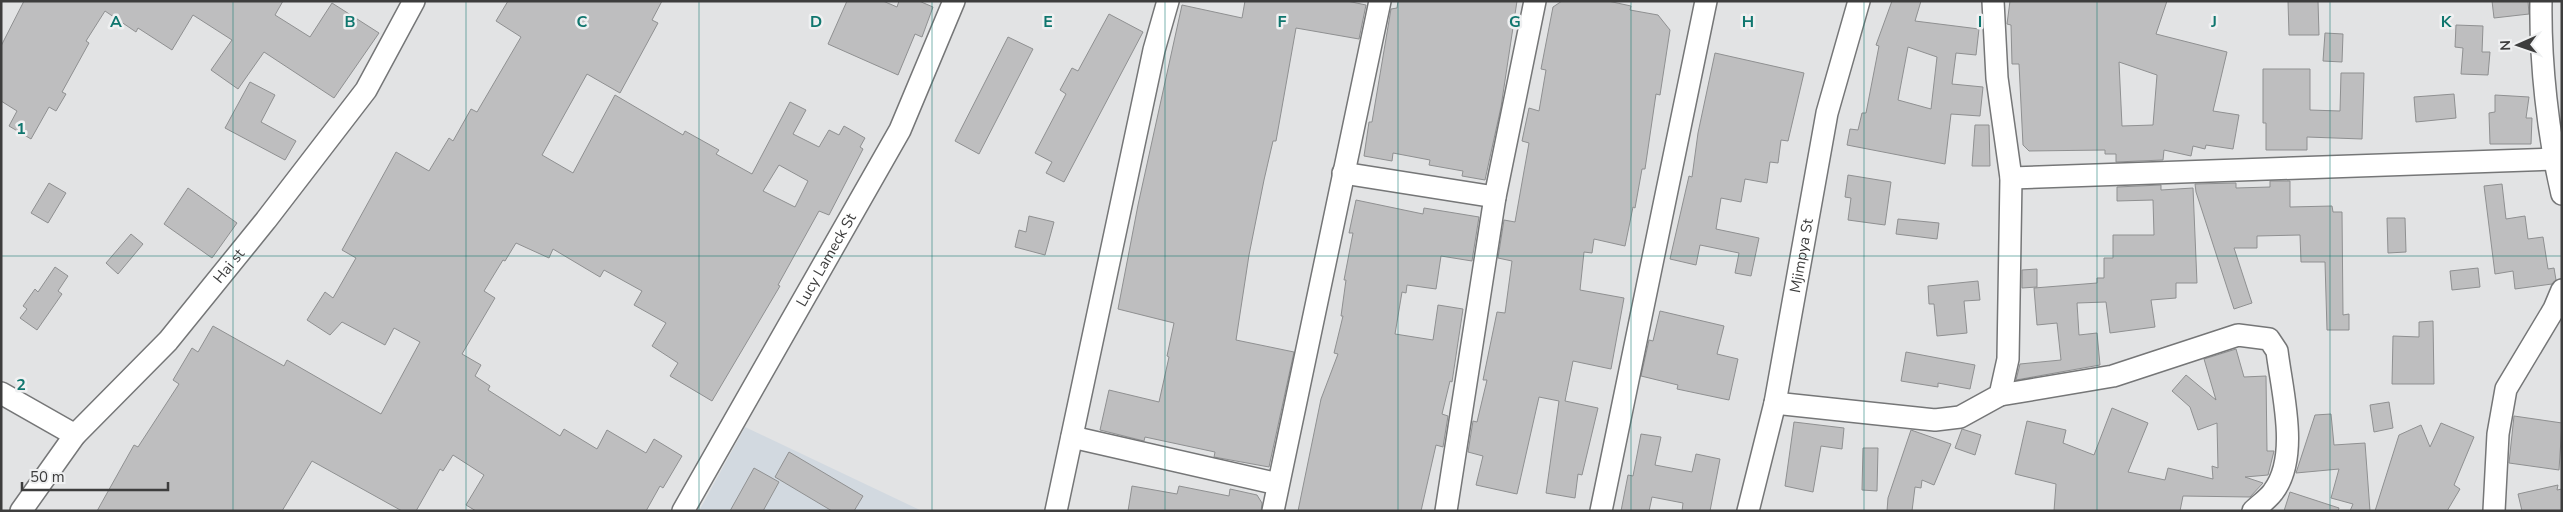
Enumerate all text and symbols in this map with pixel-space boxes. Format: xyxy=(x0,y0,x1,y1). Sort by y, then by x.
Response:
text: A xyxy=(110,11,122,33)
text: B xyxy=(344,11,356,33)
text: C xyxy=(577,11,588,33)
text: D xyxy=(810,11,822,33)
text: E xyxy=(1043,11,1053,33)
text: F xyxy=(1278,11,1287,33)
text: G xyxy=(1509,11,1521,33)
text: H xyxy=(1742,11,1754,33)
text: I xyxy=(1978,11,1982,33)
text: J xyxy=(2210,11,2217,33)
text: K xyxy=(2441,11,2453,33)
north arrow xyxy=(2493,20,2543,70)
text: N xyxy=(2496,40,2515,51)
text: 1 xyxy=(16,118,26,140)
street label: Lucy Lameck St xyxy=(791,209,861,310)
street label: Mjimpya St xyxy=(1785,216,1818,294)
street label: Hai st xyxy=(209,244,249,287)
text: 2 xyxy=(16,374,26,396)
scale bar xyxy=(22,460,169,492)
text: 50 m xyxy=(30,467,65,487)

